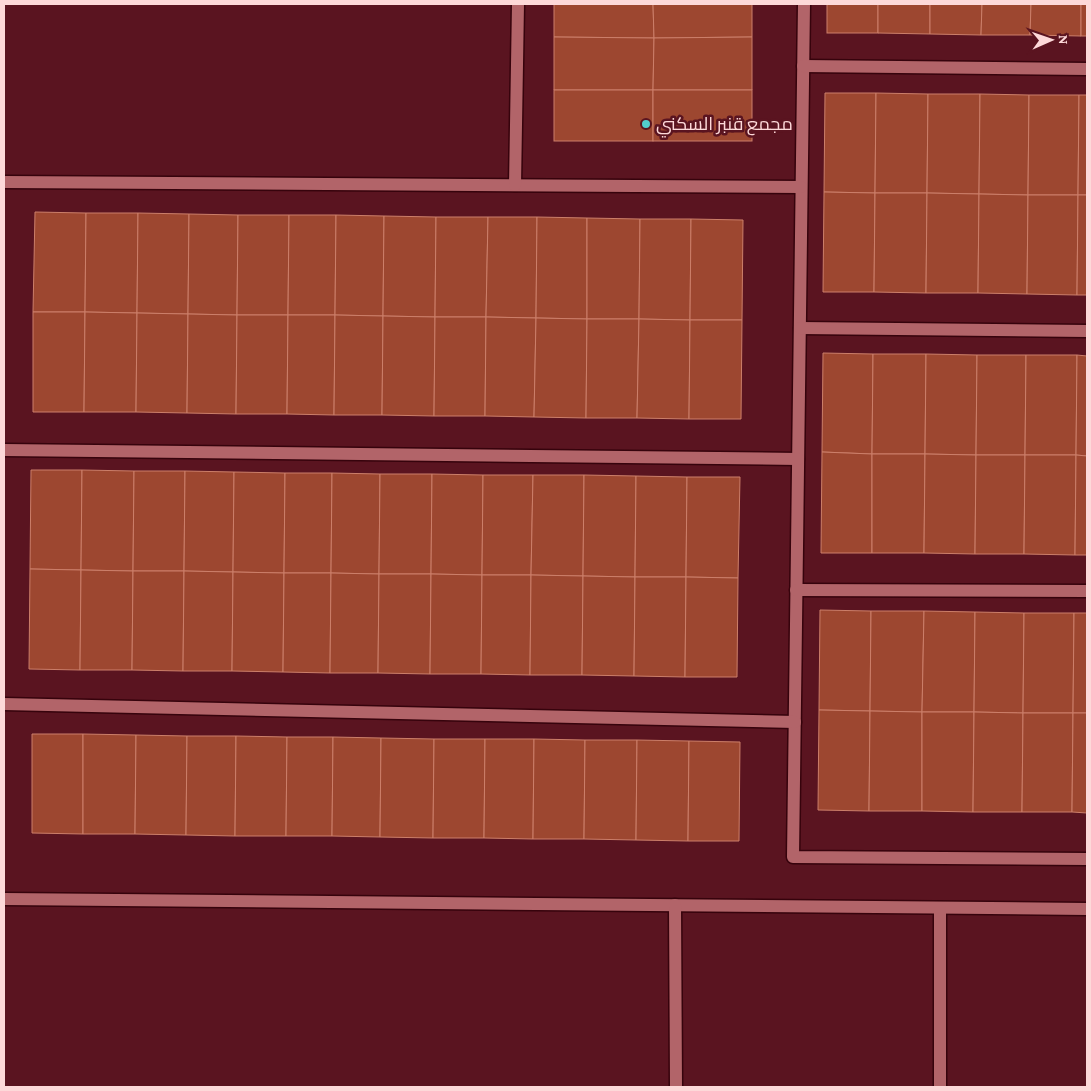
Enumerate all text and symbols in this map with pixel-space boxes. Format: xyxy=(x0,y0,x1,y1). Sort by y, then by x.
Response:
north arrow xyxy=(1026,15,1076,65)
text: N xyxy=(1056,34,1072,45)
place label: مجمع قنبر السكني xyxy=(656,114,793,138)
marker: مجمع قنبر السكني xyxy=(640,118,652,130)

